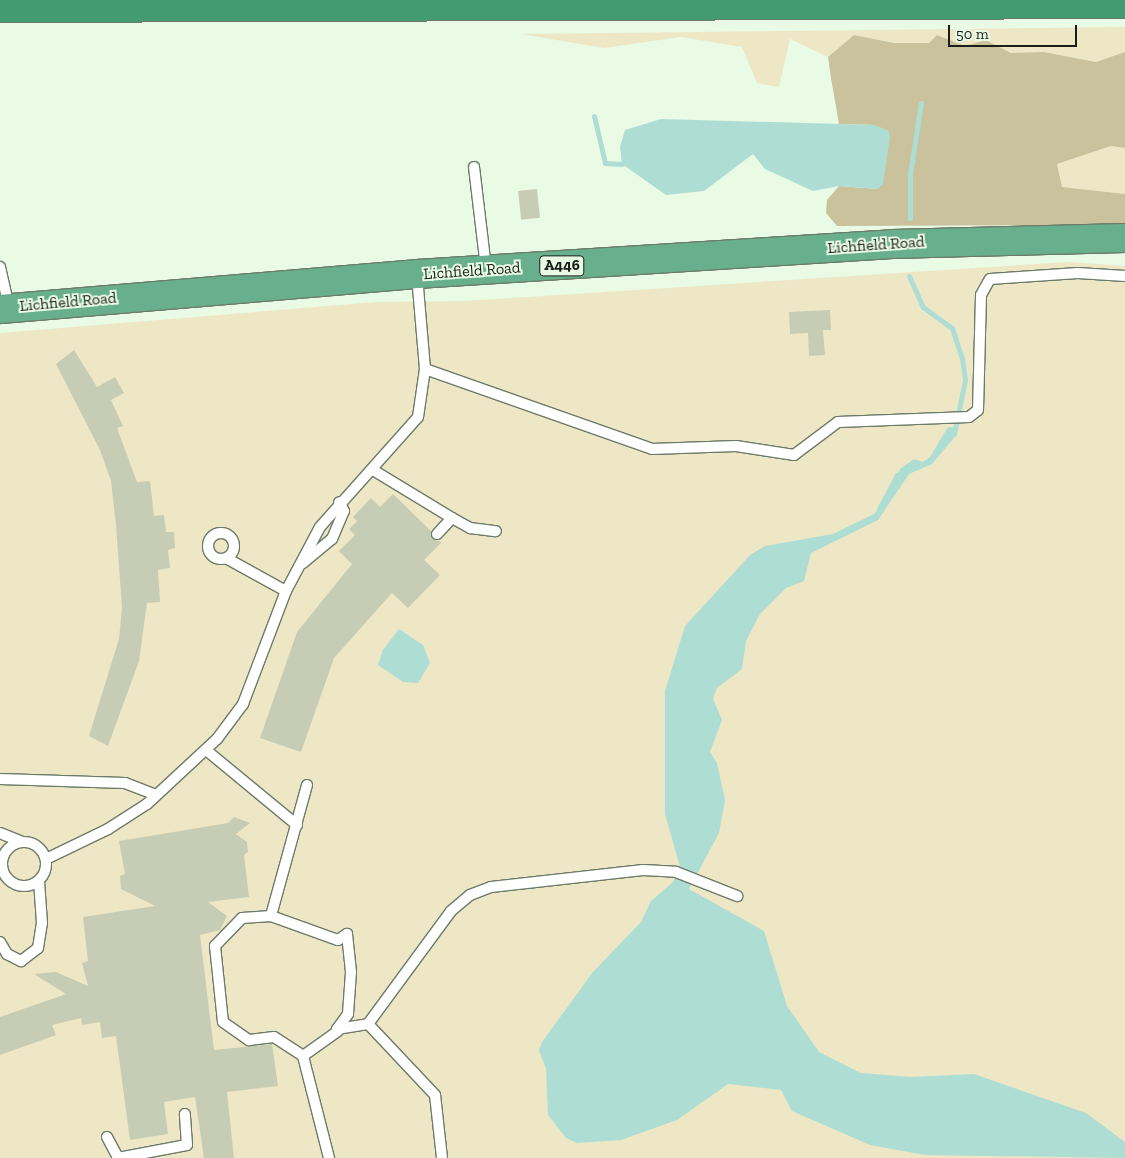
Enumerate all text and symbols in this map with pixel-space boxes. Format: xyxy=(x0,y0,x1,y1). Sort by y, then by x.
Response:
scale bar xyxy=(950,15,1079,47)
text: 50 m xyxy=(956,25,989,43)
street label: Lichfield Road xyxy=(827,232,925,258)
road number: A446 xyxy=(538,254,586,278)
street label: Lichfield Road xyxy=(423,258,521,284)
street label: Lichfield Road xyxy=(19,288,117,316)

